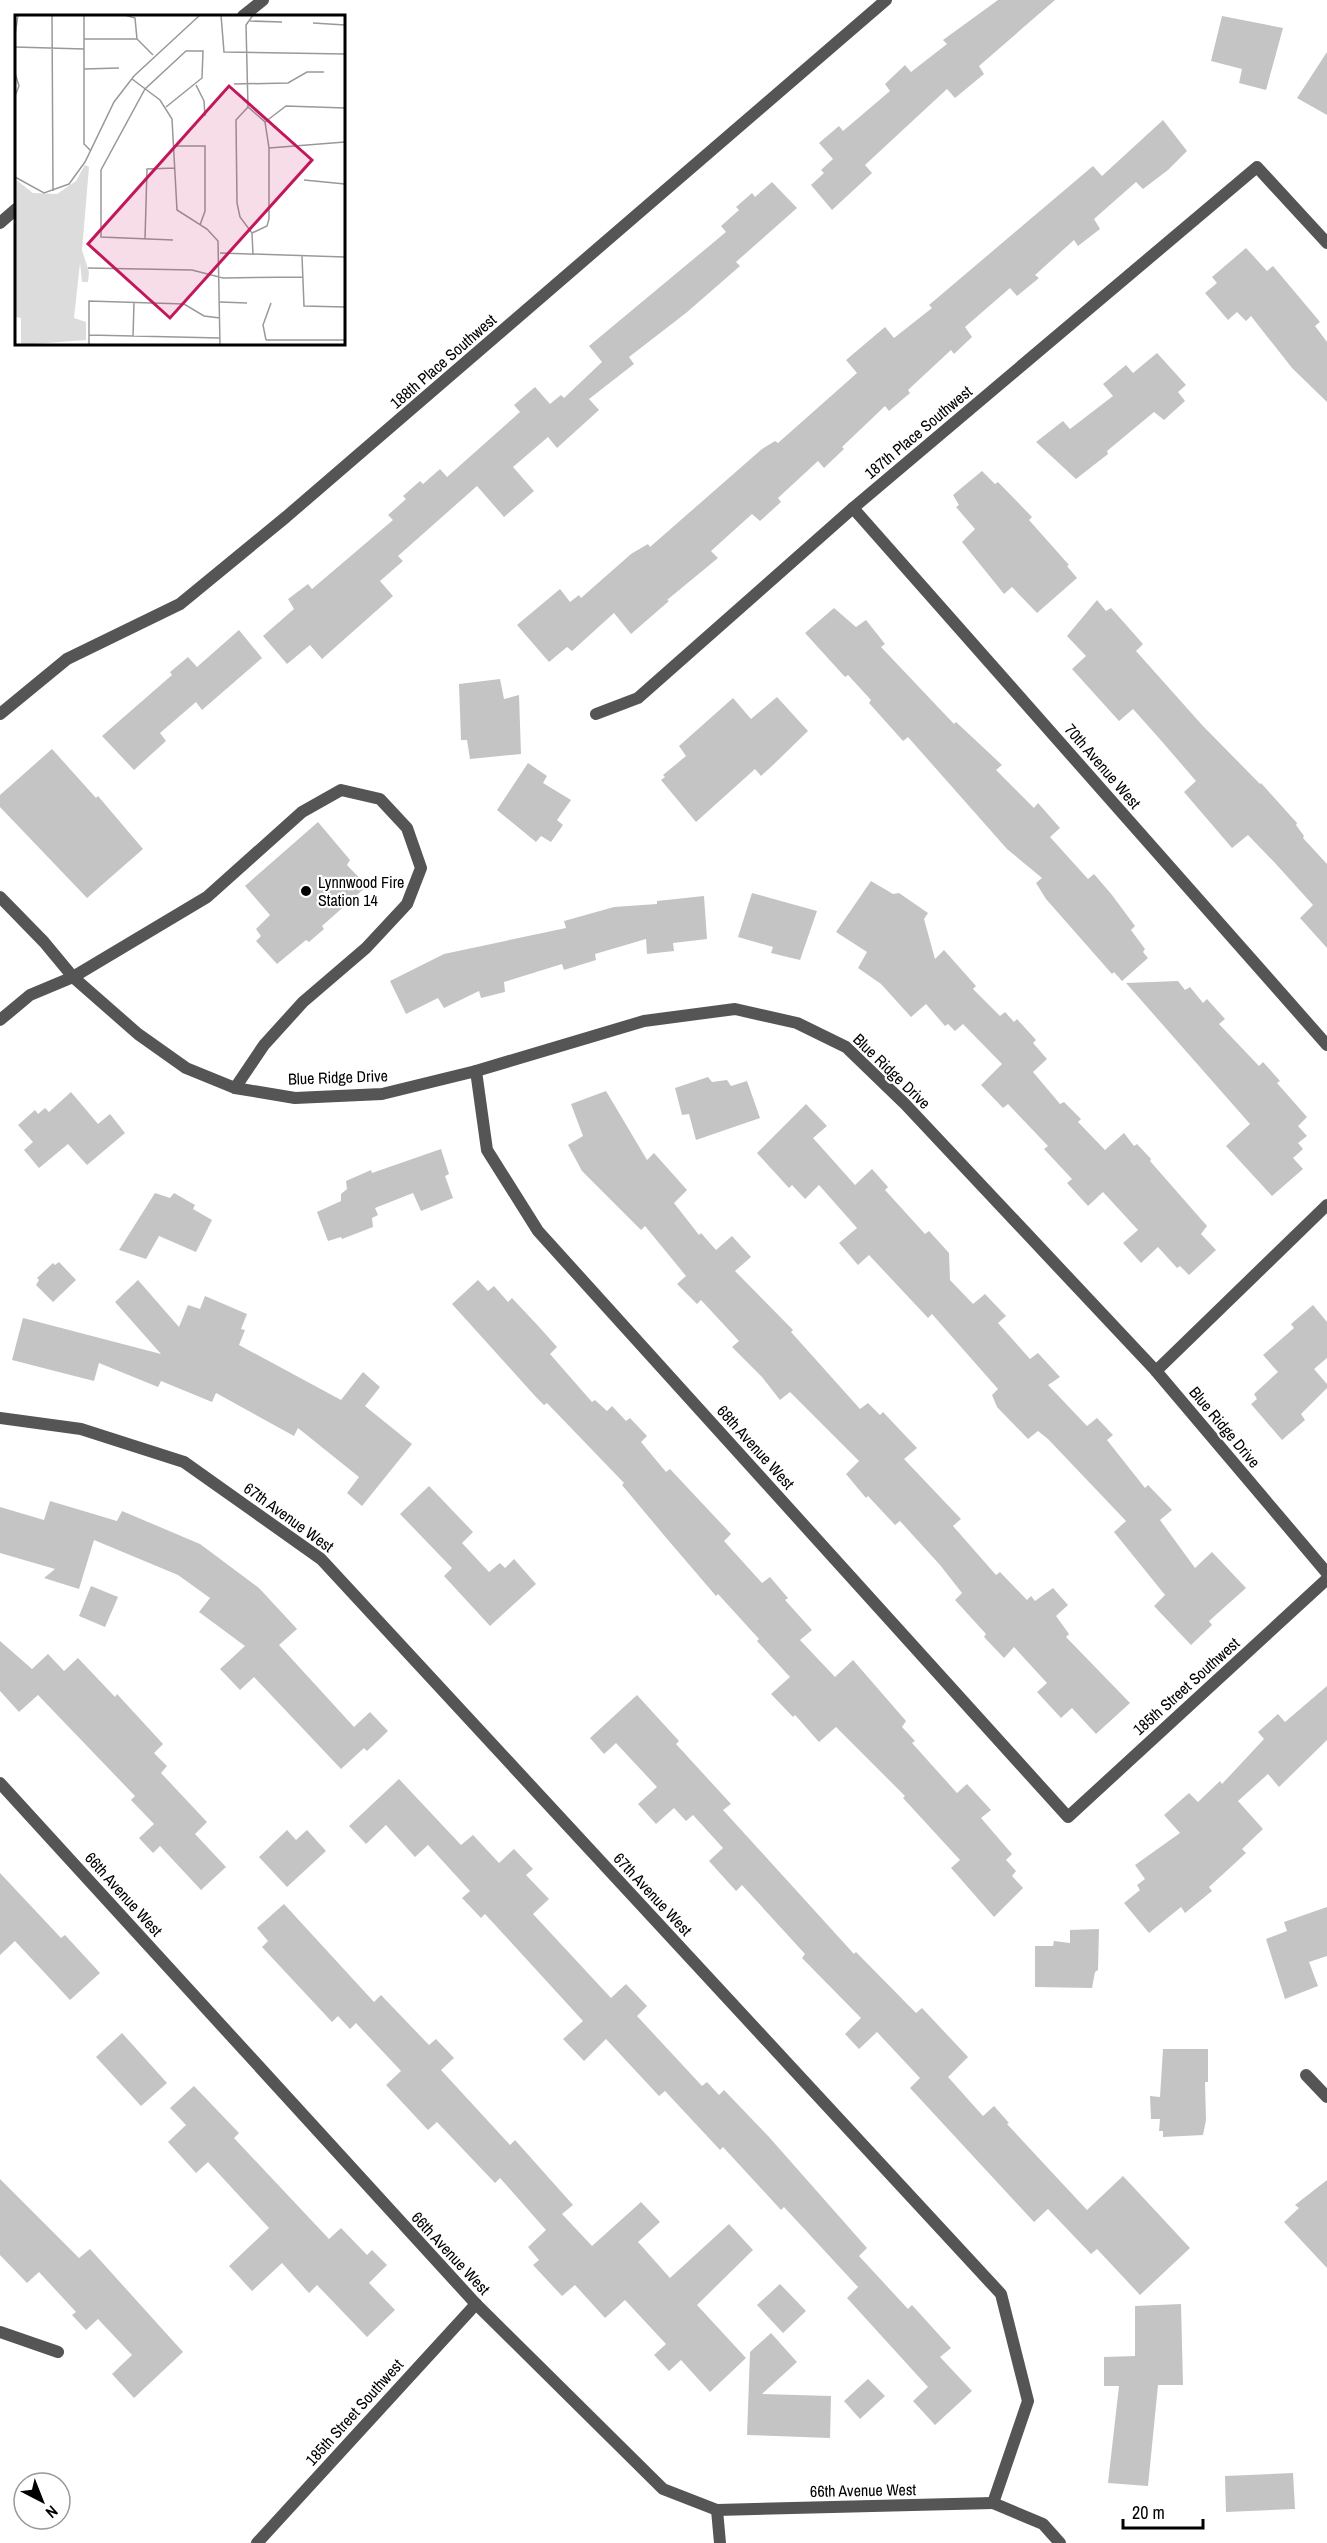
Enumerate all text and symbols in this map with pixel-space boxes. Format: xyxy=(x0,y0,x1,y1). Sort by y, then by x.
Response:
inset map xyxy=(15,15,345,345)
street label: 188th Place Southwest xyxy=(385,308,501,413)
street label: 187th Place Southwest xyxy=(860,380,977,484)
street label: 70th Avenue West xyxy=(1060,719,1146,813)
place label: Lynnwood Fire Station 14 xyxy=(318,871,404,911)
marker: Lynnwood Fire Station 14 xyxy=(299,884,313,898)
street label: Blue Ridge Drive xyxy=(848,1028,936,1114)
street label: Blue Ridge Drive xyxy=(288,1064,388,1090)
street label: Blue Ridge Drive xyxy=(1184,1382,1266,1472)
street label: 68th Avenue West xyxy=(712,1400,800,1494)
street label: 67th Avenue West xyxy=(240,1477,339,1557)
street label: 185th Street Southwest xyxy=(1128,1632,1244,1740)
street label: 66th Avenue West xyxy=(80,1847,168,1941)
street label: 67th Avenue West xyxy=(609,1848,697,1941)
street label: 66th Avenue West xyxy=(407,2207,495,2300)
street label: 185th Street Southwest xyxy=(300,2354,408,2470)
north arrow xyxy=(12,2471,72,2531)
street label: 66th Avenue West xyxy=(810,2478,917,2502)
scale bar xyxy=(1123,2492,1202,2530)
text: 20 m xyxy=(1132,2500,1165,2525)
text: N xyxy=(41,2501,63,2523)

